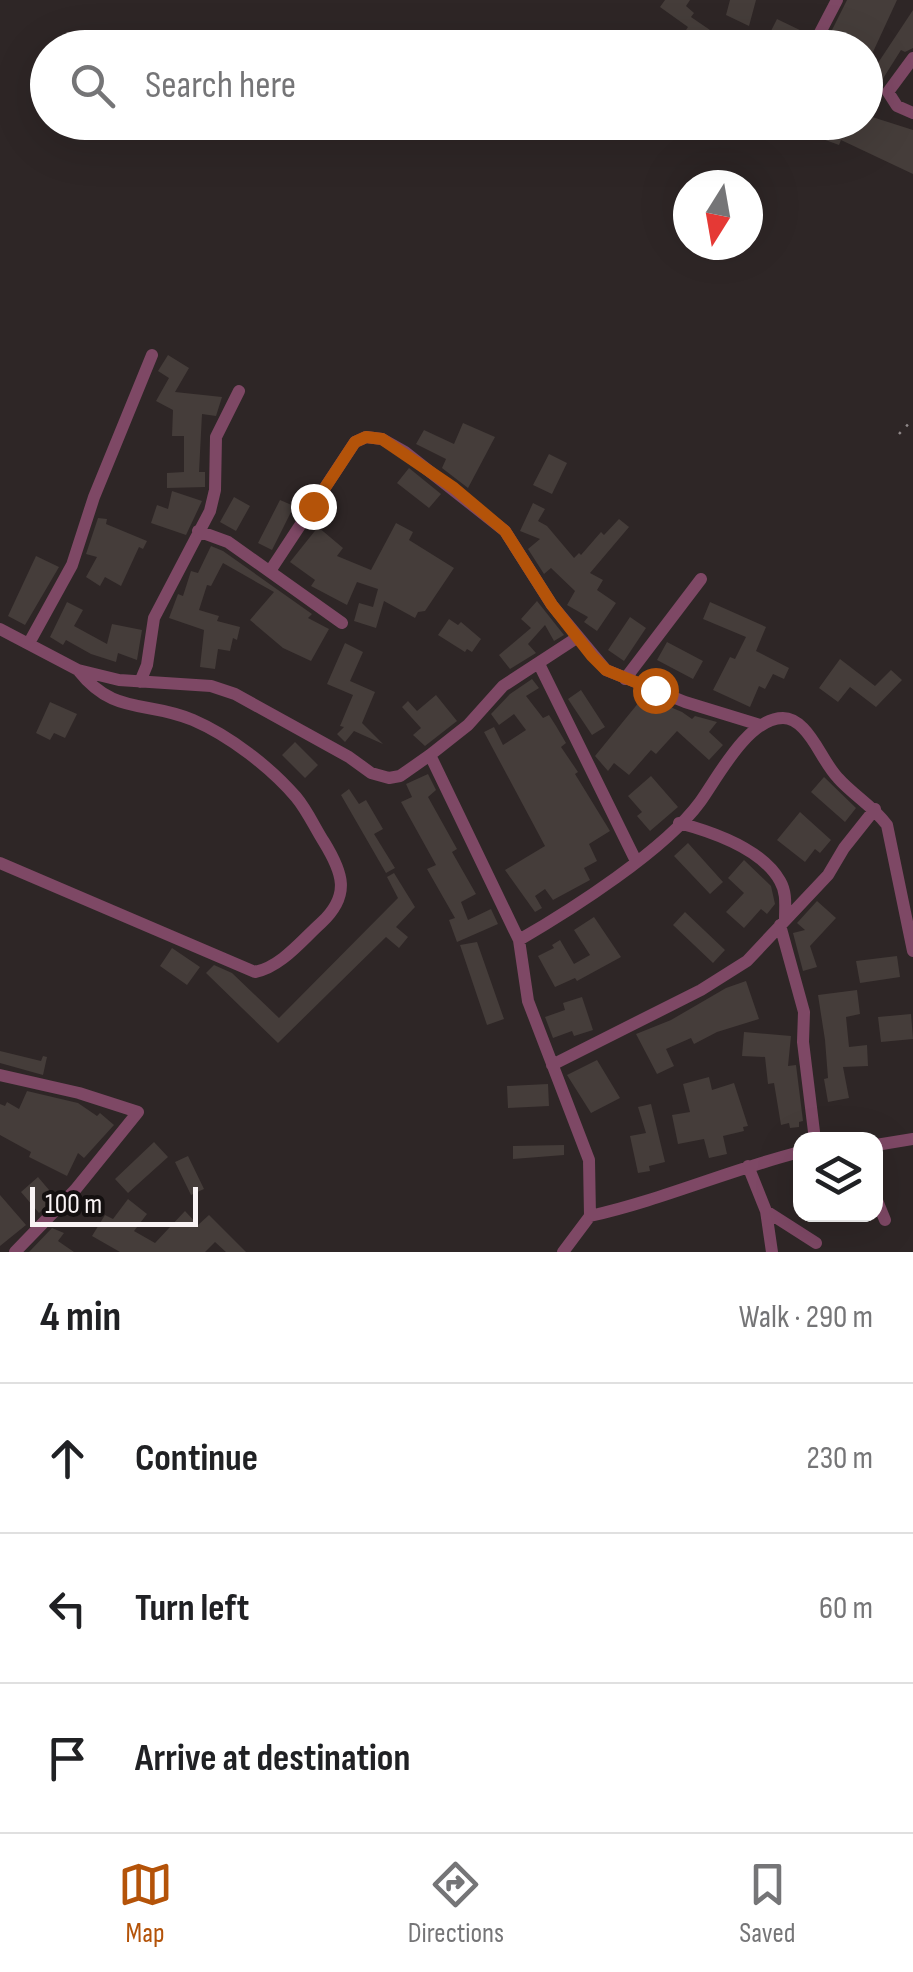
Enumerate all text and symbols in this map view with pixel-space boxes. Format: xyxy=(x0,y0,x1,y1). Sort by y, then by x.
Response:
search box xyxy=(30,30,883,140)
icon: search xyxy=(65,58,120,113)
text: Search here xyxy=(145,63,296,108)
north arrow xyxy=(673,170,763,260)
route end xyxy=(291,484,337,530)
route start xyxy=(633,668,679,714)
map controls xyxy=(793,1132,883,1222)
button: layers xyxy=(793,1132,883,1222)
scale bar xyxy=(30,1182,198,1226)
text: 100 m xyxy=(45,1188,102,1221)
text: 4 min xyxy=(40,1292,121,1343)
text: Walk · 290 m xyxy=(739,1298,873,1337)
icon: ahead xyxy=(40,1431,95,1486)
text: Continue xyxy=(135,1436,258,1481)
text: 230 m xyxy=(806,1439,873,1478)
icon: left xyxy=(40,1581,95,1636)
text: Turn left xyxy=(135,1586,249,1631)
text: 60 m xyxy=(819,1589,873,1628)
icon: arrive xyxy=(40,1731,95,1786)
text: Arrive at destination xyxy=(135,1736,410,1781)
tab: Map xyxy=(118,1857,173,1950)
tab: Directions xyxy=(408,1857,504,1950)
tab: Saved xyxy=(739,1857,795,1950)

